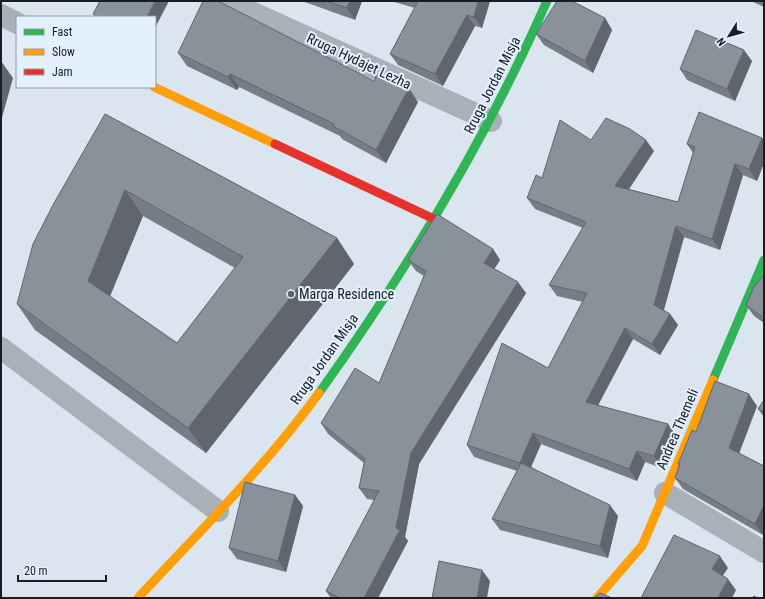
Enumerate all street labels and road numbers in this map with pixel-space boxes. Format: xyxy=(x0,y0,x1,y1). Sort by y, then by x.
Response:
street label: Rruga Hydajet Lezha xyxy=(304,30,414,92)
street label: Rruga Jordan Misja xyxy=(461,34,523,136)
street label: Rruga Jordan Misja xyxy=(287,311,361,407)
street label: Andrea Themeli xyxy=(653,386,701,472)

